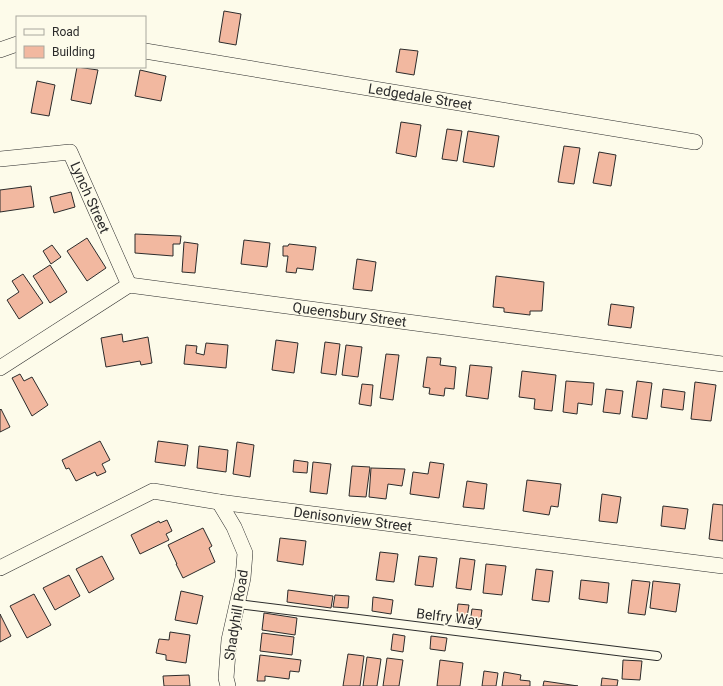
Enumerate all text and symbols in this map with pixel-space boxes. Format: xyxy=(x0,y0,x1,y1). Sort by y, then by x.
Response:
legend xyxy=(16,16,146,68)
text: Road xyxy=(52,25,80,39)
text: Building xyxy=(52,45,95,59)
street label: Ledgedale Street xyxy=(367,80,474,113)
street label: Lynch Street xyxy=(67,159,113,236)
street label: Queensbury Street xyxy=(292,299,408,330)
street label: Denisonview Street xyxy=(293,504,413,534)
street label: Shadyhill Road xyxy=(221,568,251,662)
street label: Belfry Way xyxy=(415,605,483,629)

